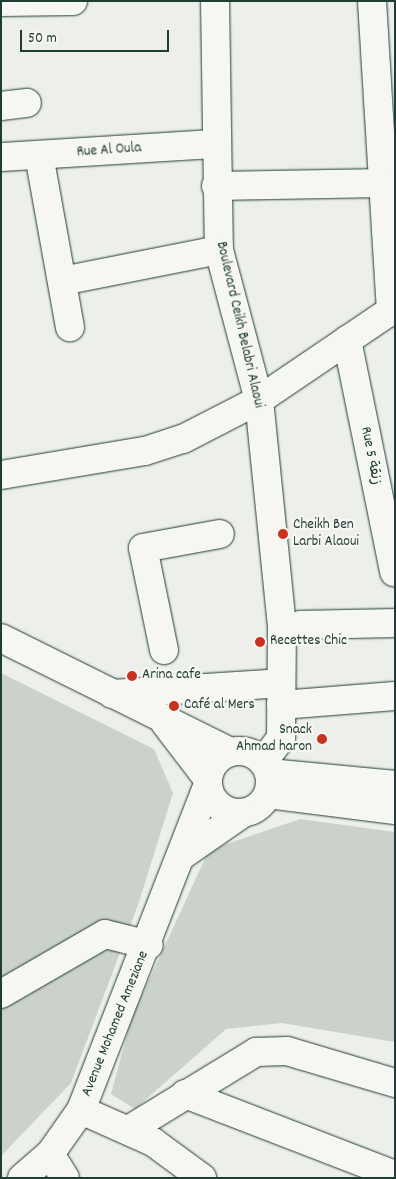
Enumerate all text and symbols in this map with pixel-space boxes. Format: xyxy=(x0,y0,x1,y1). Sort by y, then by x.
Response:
scale bar xyxy=(22,20,171,52)
text: 50 m xyxy=(28,28,57,50)
street label: Rue Al Oula xyxy=(76,140,142,162)
street label: Boulevard Ceikh Belabri Alaoui xyxy=(211,240,267,410)
street label: Rue 5 زنقة xyxy=(356,425,384,487)
place label: Cheikh Ben Larbi Alaoui xyxy=(293,516,359,551)
marker: Cheikh Ben Larbi Alaoui xyxy=(277,528,289,540)
place label: Recettes Chic xyxy=(270,633,347,651)
marker: Recettes Chic xyxy=(254,636,266,648)
place label: Arina cafe xyxy=(142,667,201,685)
marker: Arina cafe xyxy=(126,670,138,682)
place label: Café al Mers xyxy=(184,697,255,715)
marker: Café al Mers xyxy=(168,700,180,712)
place label: Snack Ahmad haron xyxy=(236,721,312,756)
marker: Snack Ahmad haron xyxy=(316,733,328,745)
street label: Avenue Mohamed Ameziane xyxy=(79,949,153,1099)

